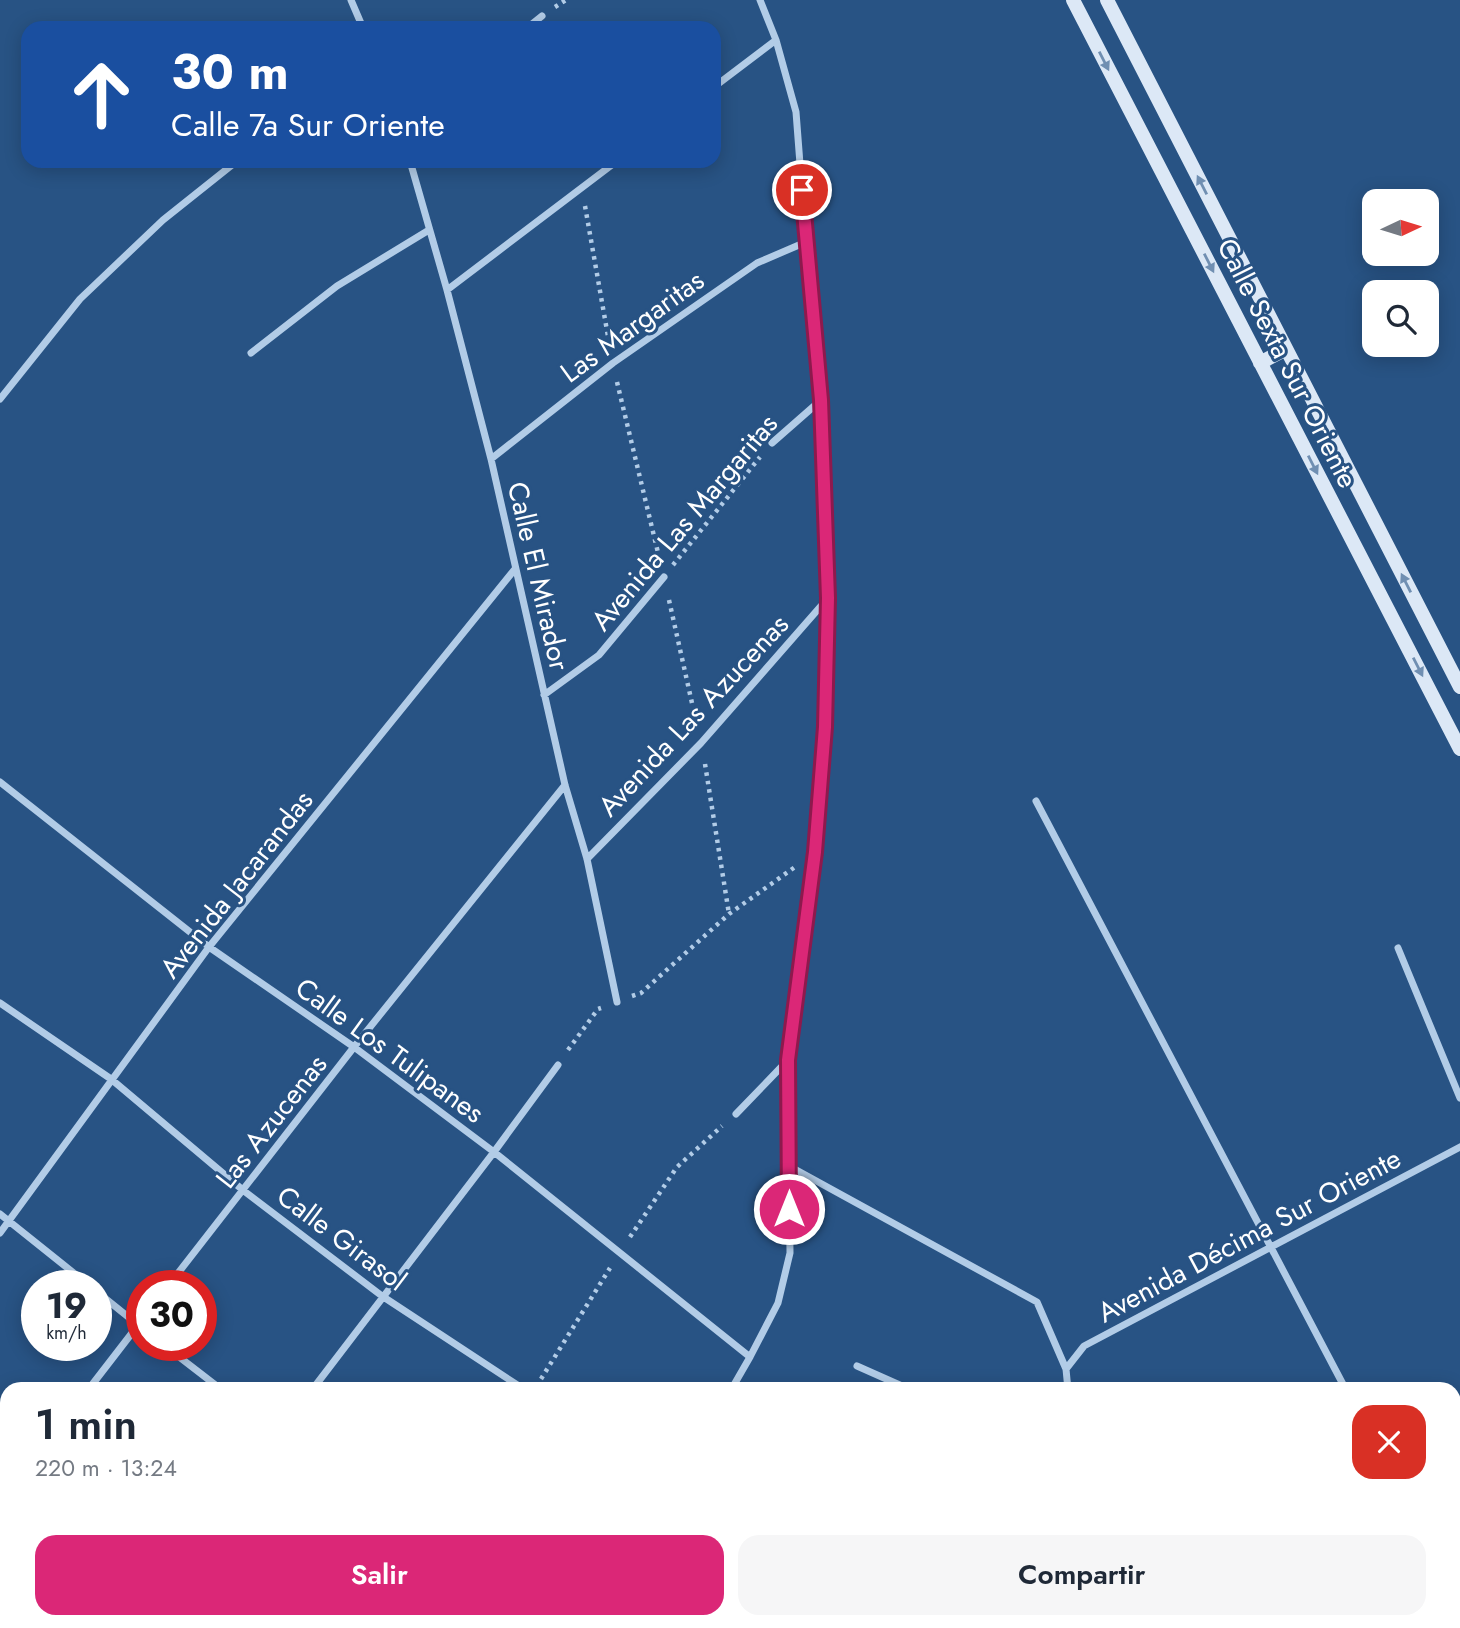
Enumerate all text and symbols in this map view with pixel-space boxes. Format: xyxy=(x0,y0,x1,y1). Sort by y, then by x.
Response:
text: 30 m xyxy=(171,37,289,107)
icon: ahead xyxy=(56,49,147,140)
one-way arrow xyxy=(1099,51,1110,71)
text: Calle 7a Sur Oriente xyxy=(171,102,445,148)
pin xyxy=(772,160,832,220)
icon: arrive xyxy=(783,171,821,209)
one-way arrow xyxy=(1196,174,1208,194)
north arrow xyxy=(1362,189,1438,266)
map controls xyxy=(1362,189,1439,357)
street label: Calle Sexta Sur Oriente xyxy=(1207,231,1368,495)
one-way arrow xyxy=(1203,253,1214,273)
street label: Las Margaritas xyxy=(552,260,713,393)
button: search xyxy=(1362,280,1439,357)
street label: Avenida Las Margaritas xyxy=(581,405,788,640)
one-way arrow xyxy=(1307,455,1319,475)
street label: Calle El Mirador xyxy=(497,478,580,675)
one-way arrow xyxy=(1401,573,1412,593)
street label: Avenida Las Azucenas xyxy=(589,605,798,826)
one-way arrow xyxy=(1412,657,1423,677)
street label: Avenida Jacarandas xyxy=(150,782,323,987)
street label: Calle Los Tulipanes xyxy=(287,968,493,1133)
street label: Las Azucenas xyxy=(206,1046,337,1197)
street label: Avenida Décima Sur Oriente xyxy=(1090,1138,1408,1333)
position arrow xyxy=(752,1172,826,1246)
street label: Calle Girasol xyxy=(268,1176,415,1301)
speed limit sign: 30 xyxy=(126,1270,217,1361)
text: 19 xyxy=(46,1281,87,1331)
text: km/h xyxy=(46,1320,87,1346)
text: 1 min xyxy=(35,1394,137,1455)
button: close xyxy=(1352,1405,1426,1479)
text: 220 m · 13:24 xyxy=(35,1451,177,1485)
button: Salir xyxy=(35,1535,724,1615)
button: Compartir xyxy=(738,1535,1426,1615)

